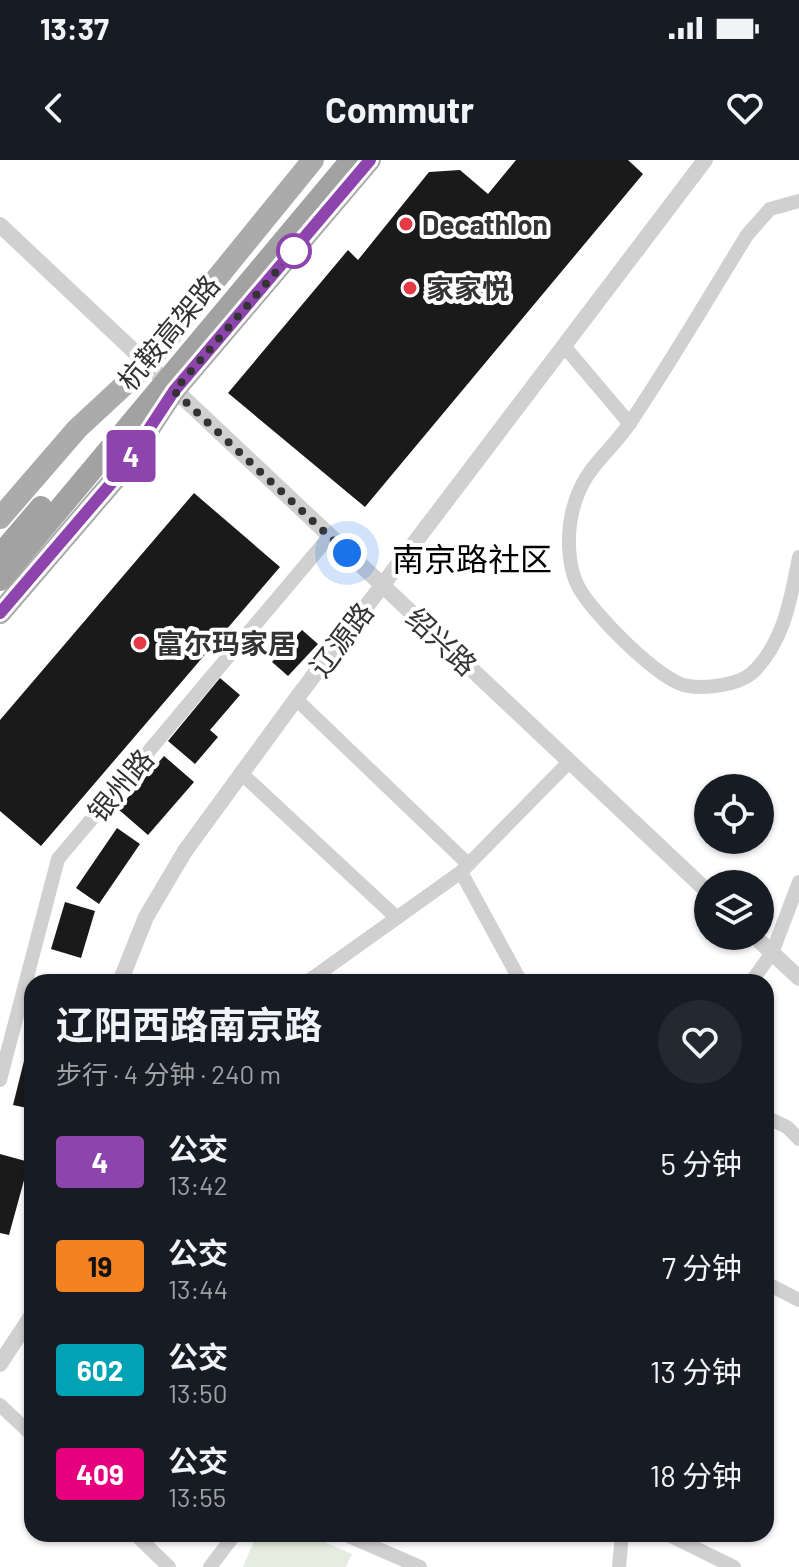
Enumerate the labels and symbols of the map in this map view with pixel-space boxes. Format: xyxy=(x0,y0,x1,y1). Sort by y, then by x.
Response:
place label: Decathlon xyxy=(422,207,548,241)
marker: Decathlon xyxy=(397,215,415,233)
unlabelled marker xyxy=(277,234,311,268)
street label: 杭鞍高架路 xyxy=(110,267,226,397)
place label: 家家悦 xyxy=(426,271,510,305)
marker: 家家悦 xyxy=(401,279,419,297)
line badge: 4 xyxy=(105,430,157,482)
your location xyxy=(327,533,367,573)
district label: 南京路社区 xyxy=(392,539,552,577)
street label: 辽源路 xyxy=(302,595,380,683)
street label: 绍兴路 xyxy=(400,600,484,682)
place label: 富尔玛家居 xyxy=(156,626,296,660)
marker: 富尔玛家居 xyxy=(131,634,149,652)
street label: 银州路 xyxy=(80,742,160,828)

